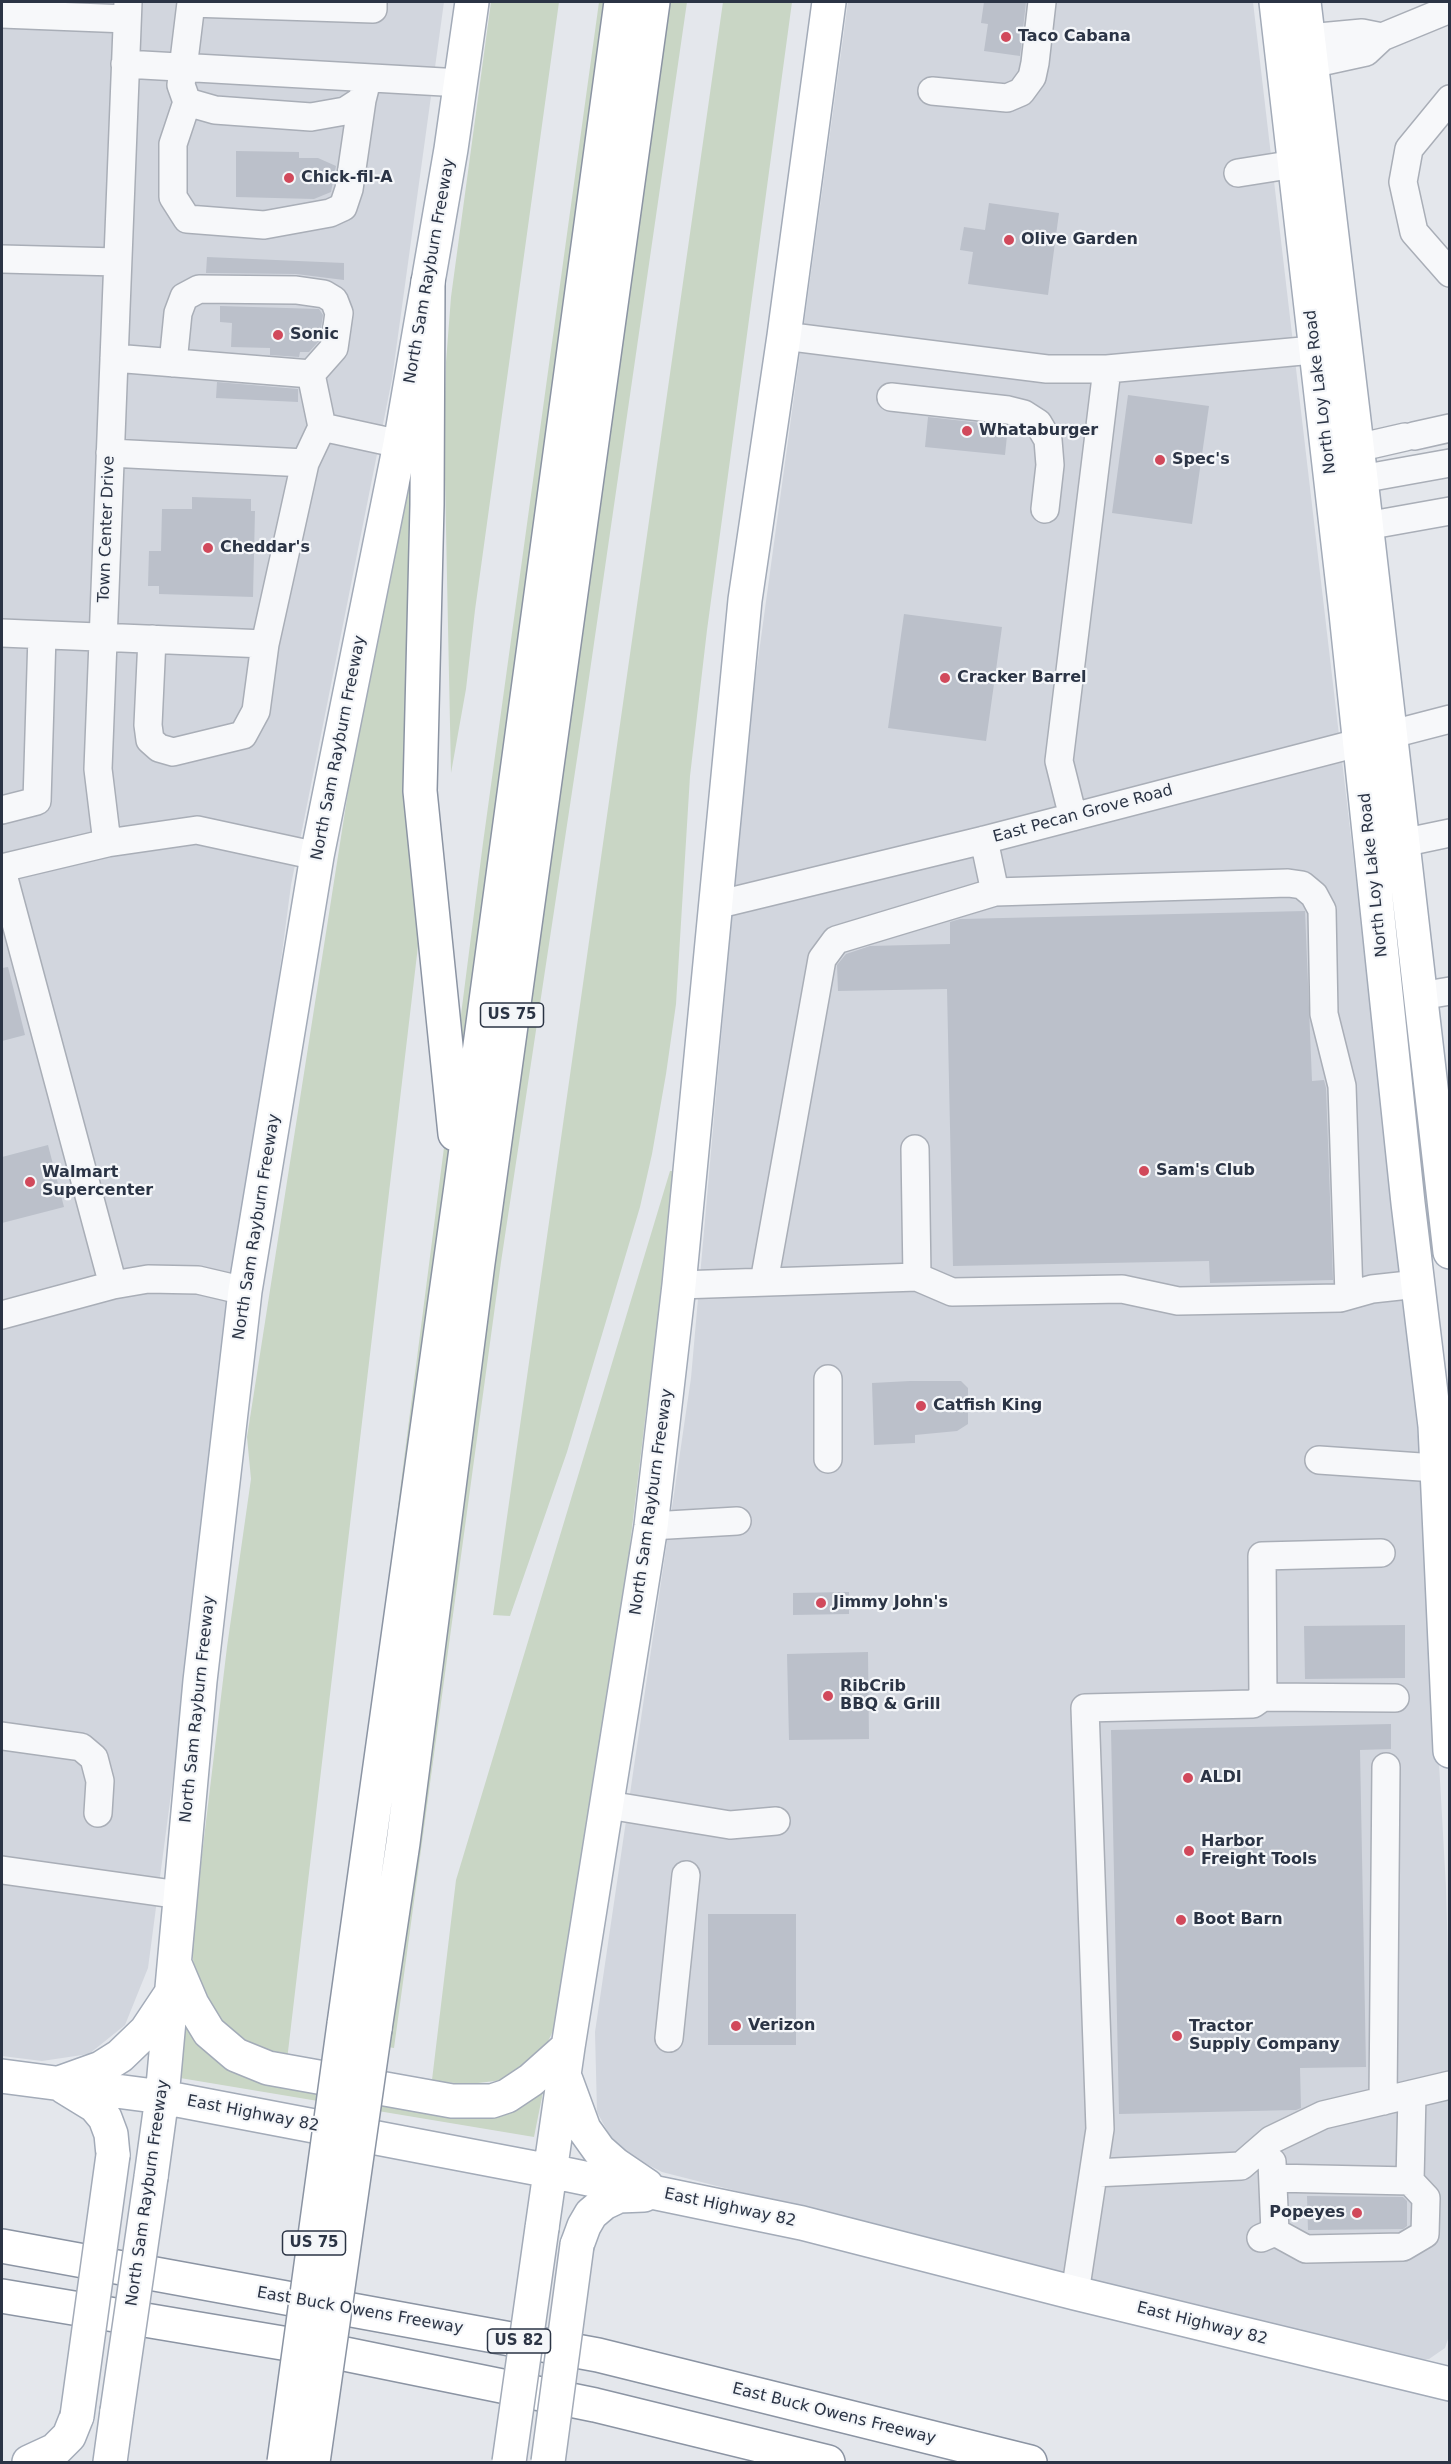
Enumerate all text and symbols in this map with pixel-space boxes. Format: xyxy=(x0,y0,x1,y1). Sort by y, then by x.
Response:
place label: Taco Cabana xyxy=(1018,27,1131,47)
marker: Taco Cabana xyxy=(999,30,1013,44)
street label: North Sam Rayburn Freeway xyxy=(401,157,459,385)
place label: Chick-fil-A xyxy=(301,168,393,188)
marker: Chick-fil-A xyxy=(282,171,296,185)
place label: Olive Garden xyxy=(1021,230,1138,250)
marker: Olive Garden xyxy=(1002,233,1016,247)
street label: North Loy Lake Road xyxy=(1301,309,1341,475)
place label: Sonic xyxy=(290,325,339,345)
marker: Sonic xyxy=(271,328,285,342)
place label: Whataburger xyxy=(979,421,1098,441)
marker: Whataburger xyxy=(960,424,974,438)
place label: Spec's xyxy=(1172,450,1230,470)
marker: Spec's xyxy=(1153,453,1167,467)
street label: Town Center Drive xyxy=(95,455,119,603)
place label: Cheddar's xyxy=(220,538,310,558)
marker: Cheddar's xyxy=(201,541,215,555)
street label: North Sam Rayburn Freeway xyxy=(308,634,370,862)
place label: Cracker Barrel xyxy=(957,668,1087,688)
marker: Cracker Barrel xyxy=(938,671,952,685)
street label: East Pecan Grove Road xyxy=(991,781,1175,847)
street label: North Loy Lake Road xyxy=(1356,792,1392,958)
road number: US 75 xyxy=(480,1003,544,1027)
street label: North Sam Rayburn Freeway xyxy=(230,1113,284,1341)
place label: Sam's Club xyxy=(1156,1161,1255,1181)
place label: Walmart Supercenter xyxy=(42,1163,153,1201)
marker: Sam's Club xyxy=(1137,1164,1151,1178)
marker: Walmart Supercenter xyxy=(23,1175,37,1189)
street label: North Sam Rayburn Freeway xyxy=(627,1387,677,1617)
place label: Catfish King xyxy=(933,1396,1042,1416)
marker: Catfish King xyxy=(914,1399,928,1413)
place label: Jimmy John's xyxy=(833,1593,948,1613)
street label: North Sam Rayburn Freeway xyxy=(177,1594,219,1824)
marker: Jimmy John's xyxy=(814,1596,828,1610)
place label: RibCrib BBQ & Grill xyxy=(840,1677,941,1715)
marker: RibCrib BBQ & Grill xyxy=(821,1689,835,1703)
place label: ALDI xyxy=(1200,1768,1242,1788)
marker: ALDI xyxy=(1181,1771,1195,1785)
place label: Harbor Freight Tools xyxy=(1201,1832,1317,1870)
marker: Harbor Freight Tools xyxy=(1182,1844,1196,1858)
place label: Boot Barn xyxy=(1193,1910,1283,1930)
marker: Boot Barn xyxy=(1174,1913,1188,1927)
place label: Verizon xyxy=(748,2016,815,2036)
place label: Tractor Supply Company xyxy=(1189,2017,1340,2055)
marker: Verizon xyxy=(729,2019,743,2033)
marker: Tractor Supply Company xyxy=(1170,2029,1184,2043)
street label: North Sam Rayburn Freeway xyxy=(123,2078,173,2308)
street label: East Highway 82 xyxy=(185,2092,321,2136)
street label: East Highway 82 xyxy=(662,2185,798,2231)
place label: Popeyes xyxy=(1269,2203,1345,2223)
marker: Popeyes xyxy=(1350,2206,1364,2220)
road number: US 75 xyxy=(282,2231,346,2255)
street label: East Buck Owens Freeway xyxy=(255,2283,465,2339)
street label: East Highway 82 xyxy=(1135,2298,1269,2350)
road number: US 82 xyxy=(488,2329,550,2353)
street label: East Buck Owens Freeway xyxy=(730,2379,938,2449)

